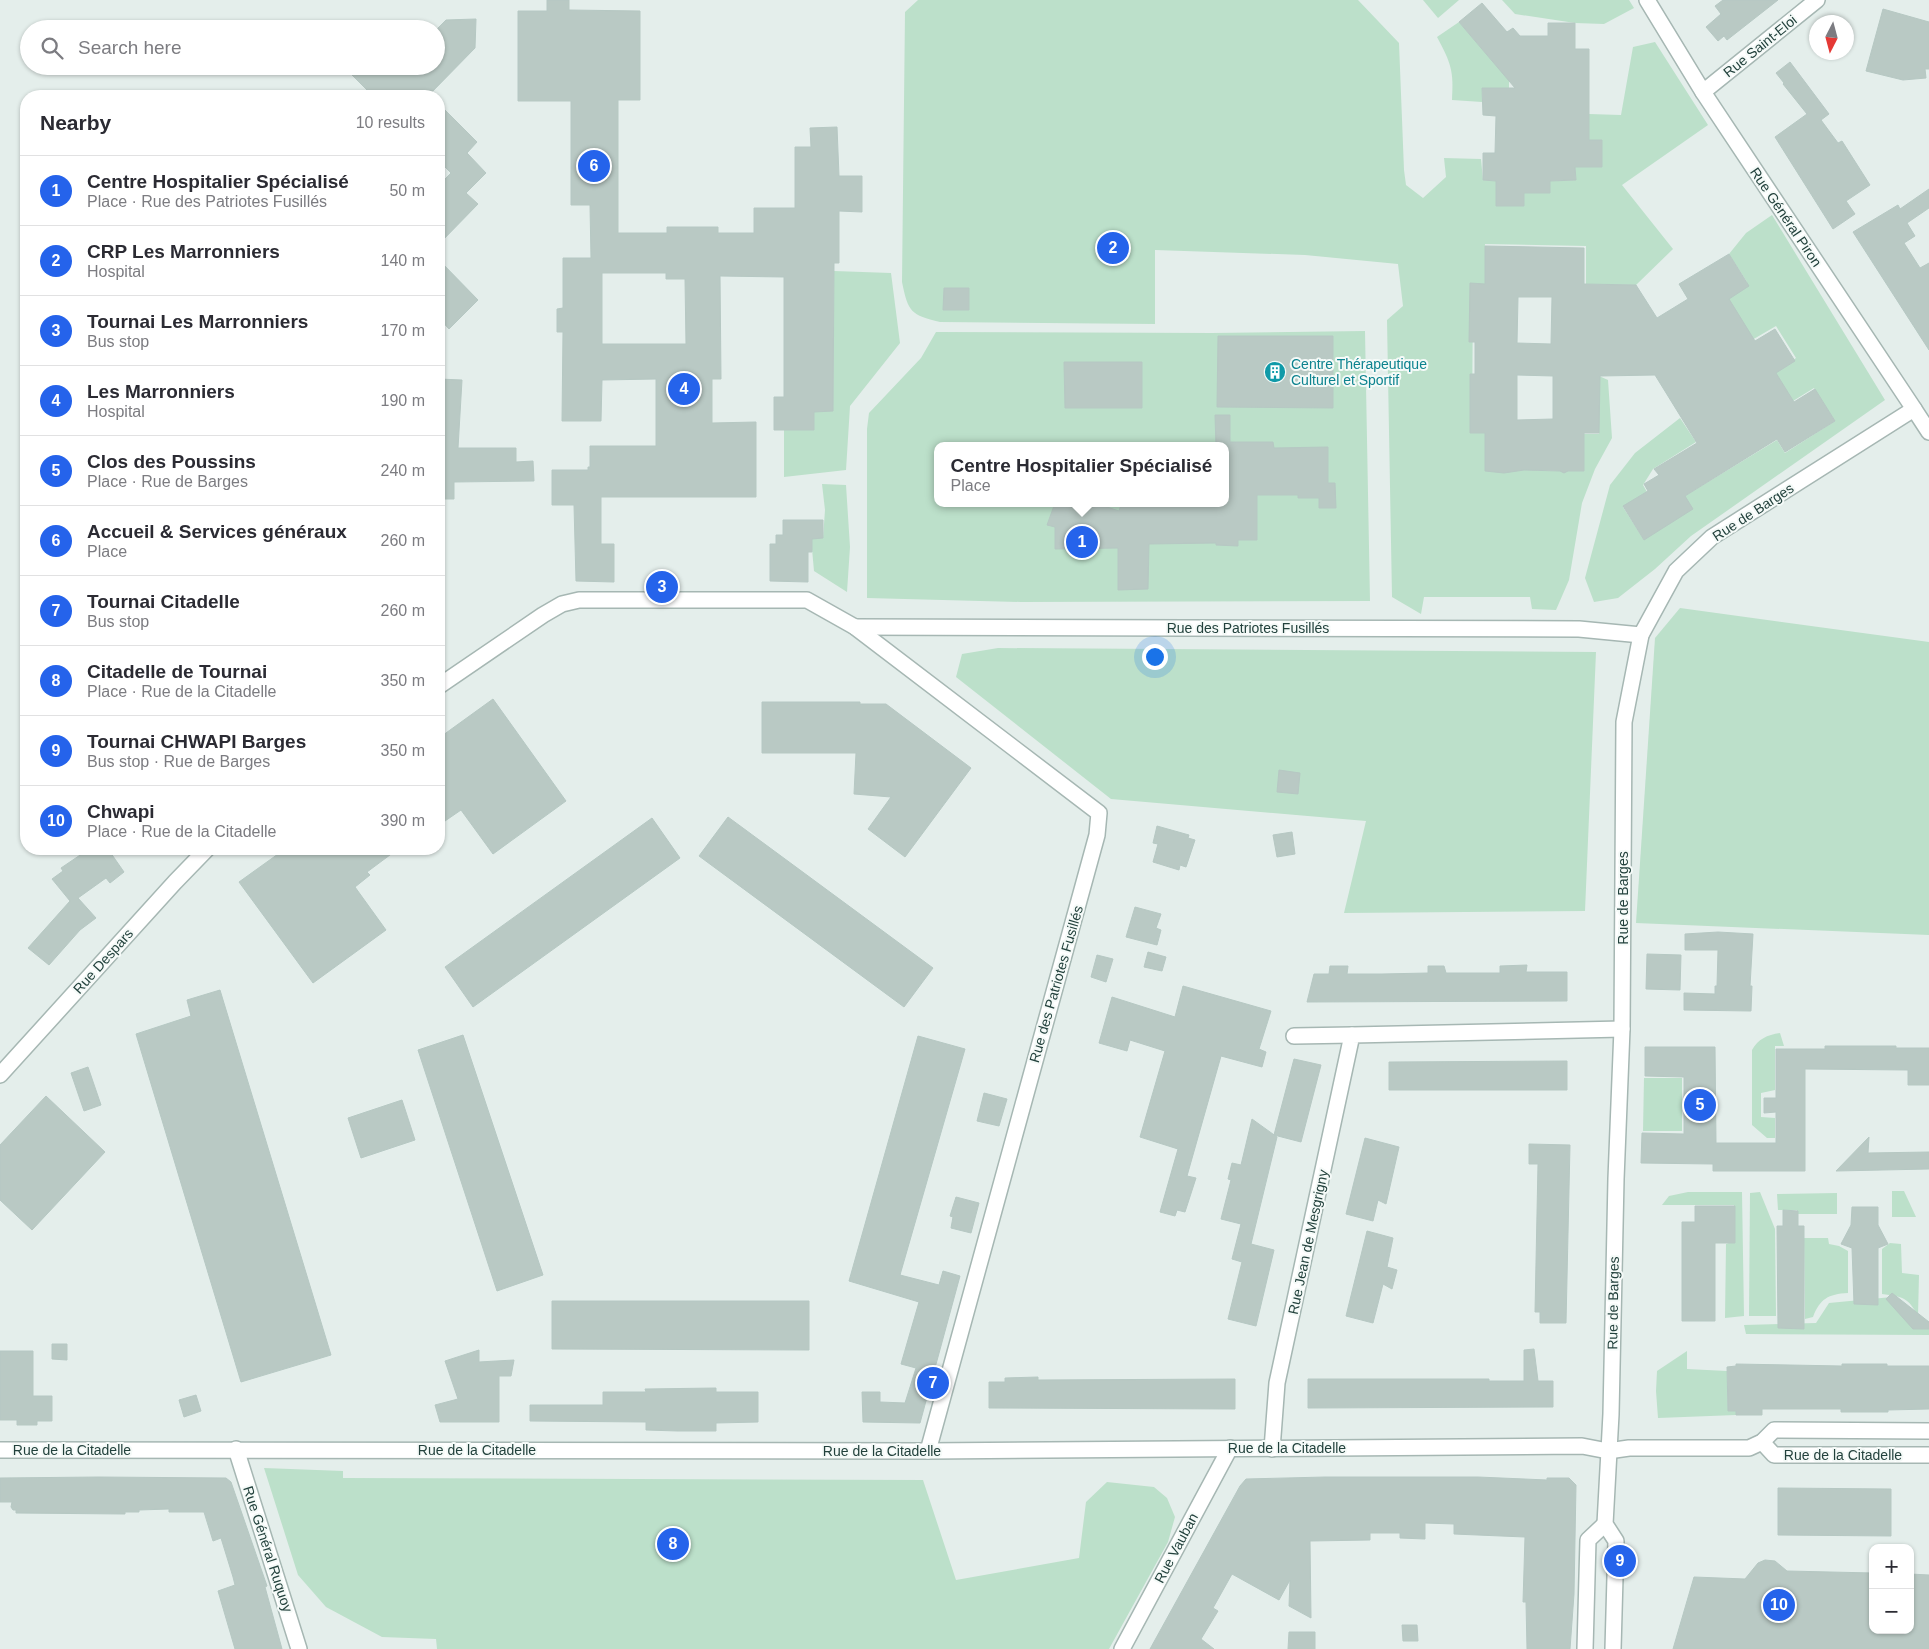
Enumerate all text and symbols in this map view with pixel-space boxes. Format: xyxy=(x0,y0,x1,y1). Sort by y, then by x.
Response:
street label: Rue Saint-Eloi xyxy=(1720,12,1800,80)
north arrow xyxy=(1809,15,1854,60)
search box xyxy=(20,20,445,75)
icon: search xyxy=(38,34,66,62)
text: Search here xyxy=(78,37,182,58)
text: Nearby xyxy=(40,111,111,134)
text: 10 results xyxy=(356,114,425,131)
pin: 6 xyxy=(578,147,610,185)
street label: Rue Général Piron xyxy=(1747,164,1825,270)
text: Centre Hospitalier Spécialisé xyxy=(87,171,349,192)
text: 1 xyxy=(52,182,60,199)
text: 50 m xyxy=(389,182,425,199)
text: Place · Rue des Patriotes Fusillés xyxy=(87,193,327,210)
pin: 2 xyxy=(1097,229,1129,267)
text: CRP Les Marronniers xyxy=(87,241,280,262)
text: 2 xyxy=(52,252,60,269)
text: 140 m xyxy=(381,252,425,269)
text: Hospital xyxy=(87,263,145,280)
text: Tournai Les Marronniers xyxy=(87,311,308,332)
text: 3 xyxy=(52,322,60,339)
text: 170 m xyxy=(381,322,425,339)
text: Bus stop xyxy=(87,333,149,350)
place label: Centre Thérapeutique Culturel et Sportif xyxy=(1291,356,1427,388)
building icon: Centre Thérapeutique Culturel et Sportif xyxy=(1263,360,1287,384)
pin: 4 xyxy=(668,370,700,408)
text: Les Marronniers xyxy=(87,381,235,402)
text: 4 xyxy=(52,392,60,409)
text: 190 m xyxy=(381,392,425,409)
text: Hospital xyxy=(87,403,145,420)
popup xyxy=(934,442,1229,507)
text: Clos des Poussins xyxy=(87,451,256,472)
text: Centre Hospitalier Spécialisé xyxy=(951,455,1212,476)
text: 5 xyxy=(52,462,60,479)
text: 240 m xyxy=(381,462,425,479)
text: Place · Rue de Barges xyxy=(87,473,248,490)
text: Place xyxy=(951,477,991,494)
street label: Rue de Barges xyxy=(1709,480,1797,544)
text: Accueil & Services généraux xyxy=(87,521,347,542)
pin: 1 xyxy=(1066,523,1098,561)
text: 6 xyxy=(52,532,60,549)
text: 260 m xyxy=(381,532,425,549)
text: Place xyxy=(87,543,127,560)
pin: 3 xyxy=(646,568,678,606)
text: Tournai Citadelle xyxy=(87,591,240,612)
text: 7 xyxy=(52,602,60,619)
text: 260 m xyxy=(381,602,425,619)
text: Bus stop xyxy=(87,613,149,630)
street label: Rue des Patriotes Fusillés xyxy=(1167,620,1329,636)
your location xyxy=(1142,644,1168,670)
text: Citadelle de Tournai xyxy=(87,661,267,682)
text: 8 xyxy=(52,672,60,689)
text: 350 m xyxy=(381,672,425,689)
text: Place · Rue de la Citadelle xyxy=(87,683,276,700)
text: Tournai CHWAPI Barges xyxy=(87,731,306,752)
text: 9 xyxy=(52,742,60,759)
text: 350 m xyxy=(381,742,425,759)
text: Bus stop · Rue de Barges xyxy=(87,753,270,770)
text: Chwapi xyxy=(87,801,155,822)
text: 10 xyxy=(47,812,65,829)
text: 390 m xyxy=(381,812,425,829)
text: Place · Rue de la Citadelle xyxy=(87,823,276,840)
street label: Rue de Barges xyxy=(1615,851,1631,945)
street label: Rue des Patriotes Fusillés xyxy=(1026,904,1086,1064)
street label: Rue Despars xyxy=(70,925,136,997)
pin: 5 xyxy=(1684,1086,1716,1124)
street label: Rue Jean de Mesgrigny xyxy=(1285,1168,1331,1316)
street label: Rue de Barges xyxy=(1604,1256,1622,1350)
pin: 7 xyxy=(917,1364,949,1402)
street label: Rue de la Citadelle xyxy=(1228,1440,1346,1456)
street label: Rue de la Citadelle xyxy=(13,1442,131,1458)
street label: Rue de la Citadelle xyxy=(418,1442,536,1458)
street label: Rue de la Citadelle xyxy=(823,1443,941,1459)
street label: Rue de la Citadelle xyxy=(1784,1447,1902,1463)
street label: Rue Général Ruquoy xyxy=(240,1484,296,1614)
street label: Rue Vauban xyxy=(1151,1510,1201,1586)
pin: 8 xyxy=(657,1525,689,1563)
pin: 9 xyxy=(1604,1542,1636,1580)
map controls xyxy=(1869,1544,1914,1634)
button: + xyxy=(1869,1544,1914,1589)
pin: 10 xyxy=(1763,1586,1795,1624)
button: − xyxy=(1869,1589,1914,1634)

